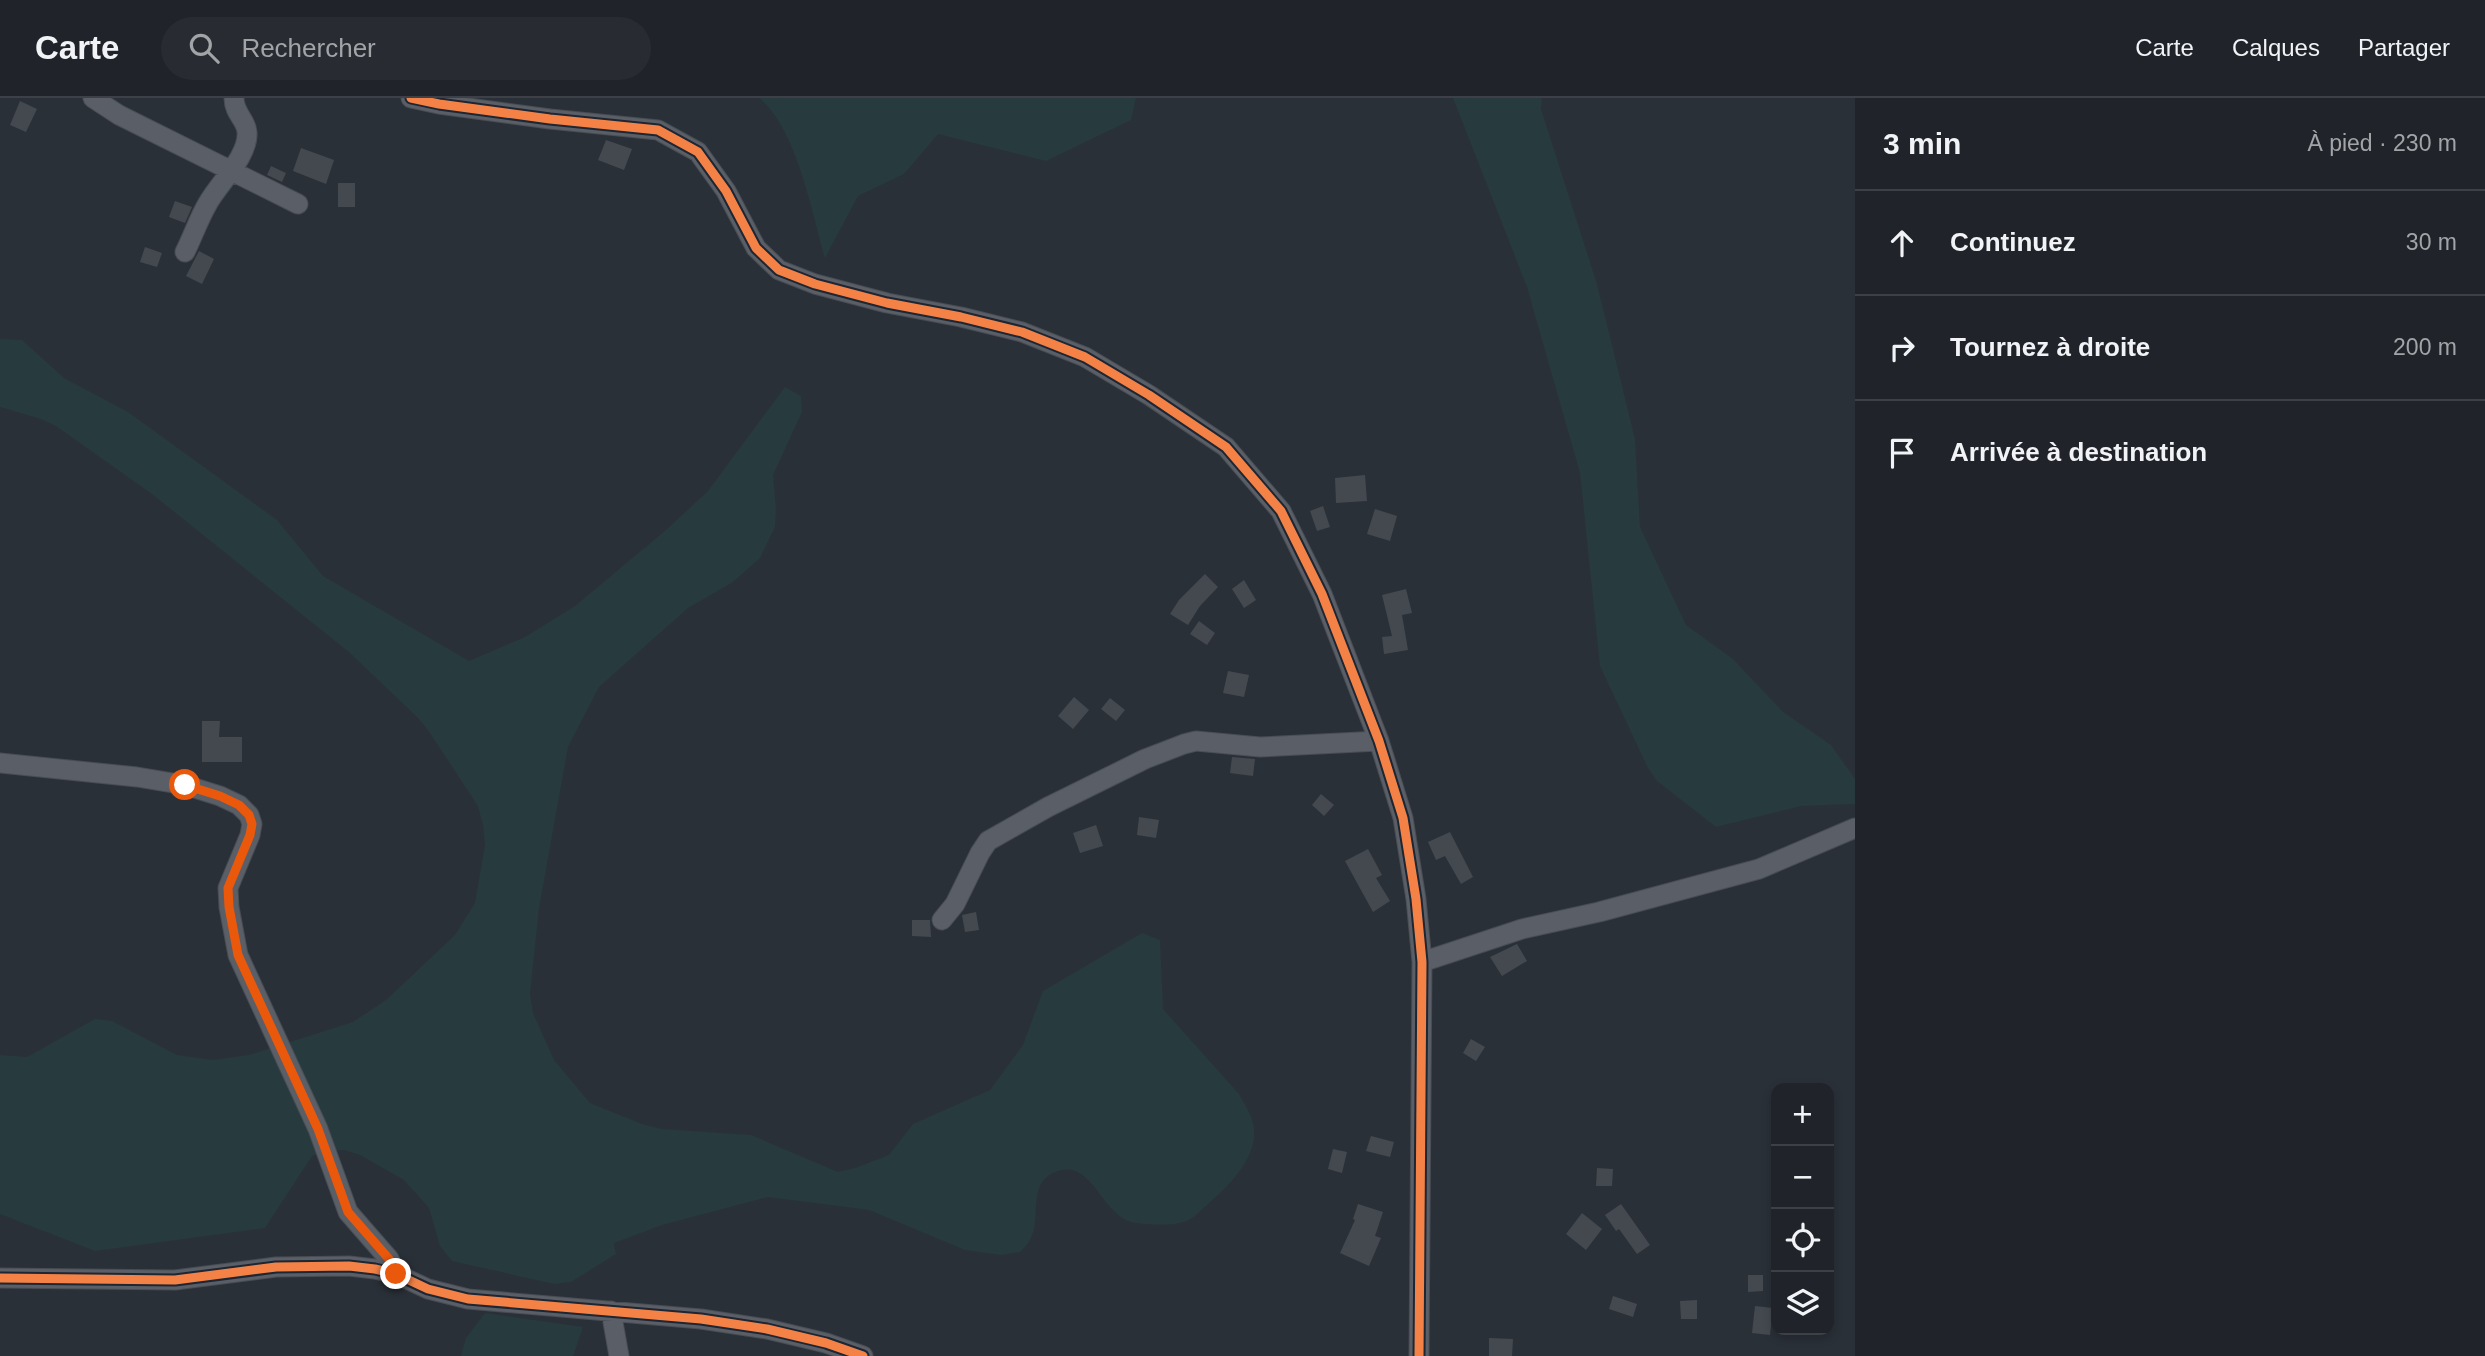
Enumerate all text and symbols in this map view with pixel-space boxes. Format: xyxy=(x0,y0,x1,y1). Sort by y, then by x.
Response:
search box xyxy=(161,17,651,80)
text: Carte xyxy=(35,29,119,66)
icon: search xyxy=(185,29,223,67)
text: Rechercher xyxy=(241,33,376,63)
text: Carte xyxy=(2135,34,2194,61)
text: Calques xyxy=(2232,34,2320,61)
text: Partager xyxy=(2358,34,2450,61)
text: 3 min xyxy=(1883,127,1961,160)
text: À pied · 230 m xyxy=(2307,130,2457,156)
icon: ahead xyxy=(1883,224,1921,262)
text: Continuez xyxy=(1950,227,2076,257)
text: 30 m xyxy=(2406,229,2457,255)
icon: right xyxy=(1883,329,1921,367)
text: Tournez à droite xyxy=(1950,332,2150,362)
text: 200 m xyxy=(2393,334,2457,360)
icon: arrive xyxy=(1883,434,1921,472)
text: Arrivée à destination xyxy=(1950,437,2207,467)
route start xyxy=(169,769,200,800)
map controls xyxy=(1771,1083,1834,1335)
button: + xyxy=(1771,1083,1834,1146)
button: − xyxy=(1771,1146,1834,1209)
button: locate xyxy=(1771,1209,1834,1272)
route end xyxy=(380,1258,411,1289)
button: layers xyxy=(1771,1272,1834,1335)

